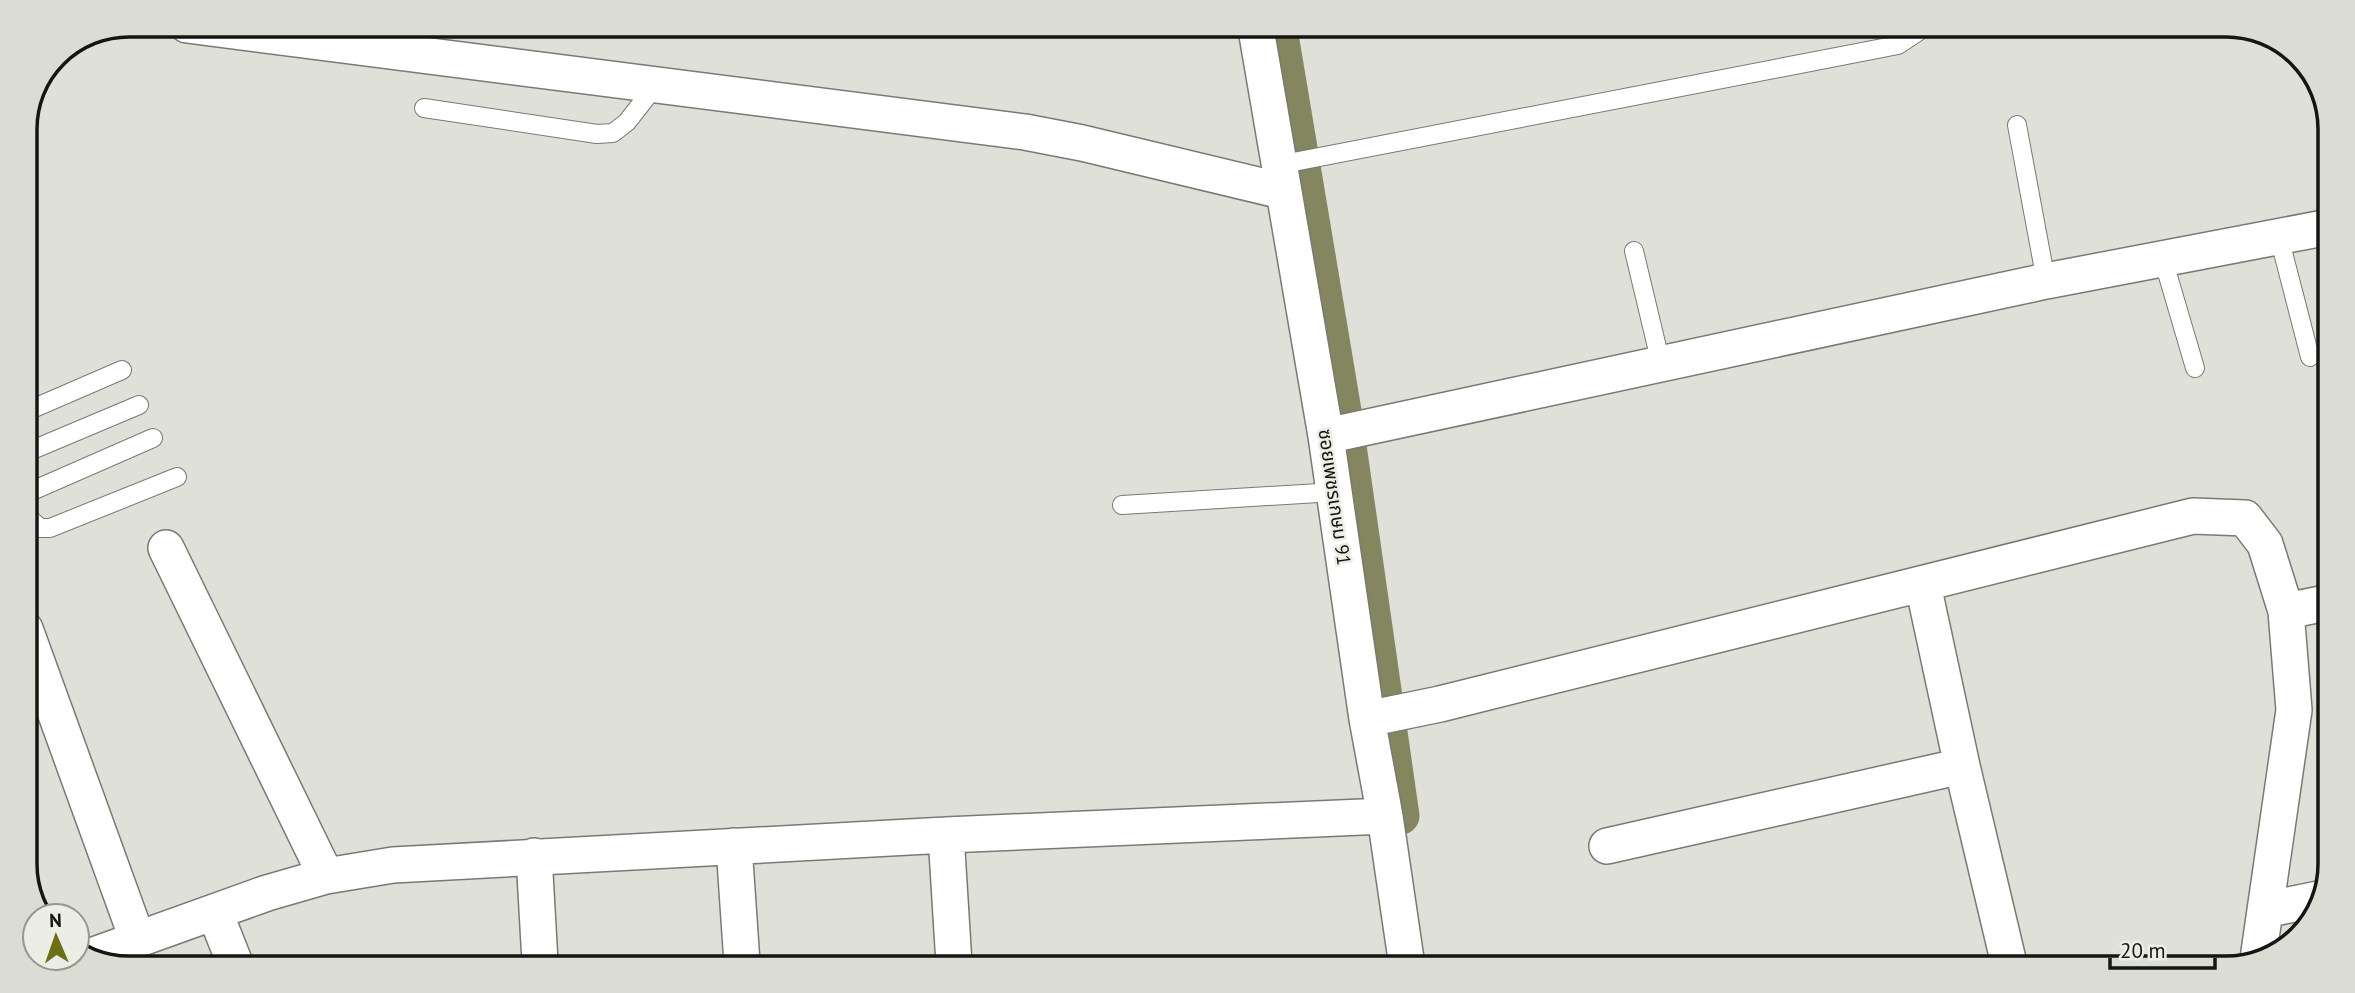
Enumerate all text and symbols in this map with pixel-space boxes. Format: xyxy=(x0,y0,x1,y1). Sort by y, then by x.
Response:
street label: ซอยเพชรเกษม 91 xyxy=(1314,427,1356,567)
north arrow xyxy=(21,902,91,972)
text: N xyxy=(49,908,62,932)
scale bar xyxy=(2110,926,2215,970)
text: 20 m xyxy=(2120,937,2166,964)

